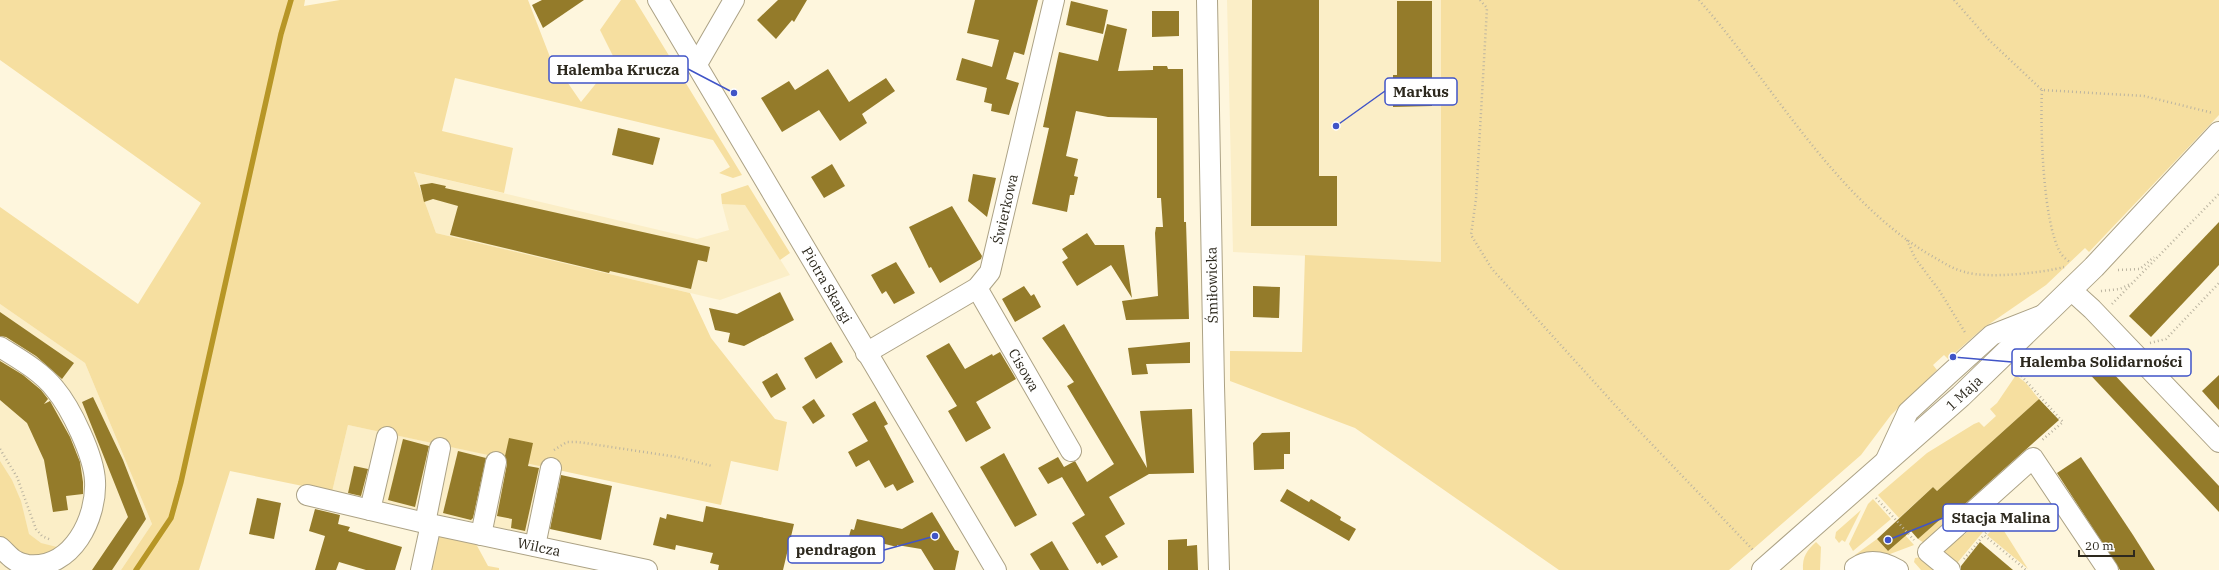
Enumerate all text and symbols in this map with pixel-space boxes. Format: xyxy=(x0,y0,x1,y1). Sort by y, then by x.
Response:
callout: Halemba Krucza xyxy=(549,56,688,83)
text: Halemba Krucza xyxy=(556,60,680,79)
callout: Markus xyxy=(1385,78,1457,105)
text: Markus xyxy=(1393,82,1449,101)
street label: Świerkowa xyxy=(987,172,1022,246)
street label: Piotra Skargi xyxy=(798,244,856,326)
street label: Śmiłowicka xyxy=(1201,246,1222,323)
street label: Cisowa xyxy=(1005,345,1044,395)
callout: Halemba Solidarności xyxy=(2012,349,2191,376)
text: Halemba Solidarności xyxy=(2019,352,2183,371)
street label: 1 Maja xyxy=(1942,371,1986,414)
callout: Stacja Malina xyxy=(1943,504,2058,531)
text: Stacja Malina xyxy=(1952,508,2051,527)
scale bar xyxy=(2079,532,2134,558)
street label: Wilcza xyxy=(516,534,563,560)
callout: pendragon xyxy=(788,536,884,563)
text: 20 m xyxy=(2085,538,2114,553)
text: pendragon xyxy=(796,540,876,559)

